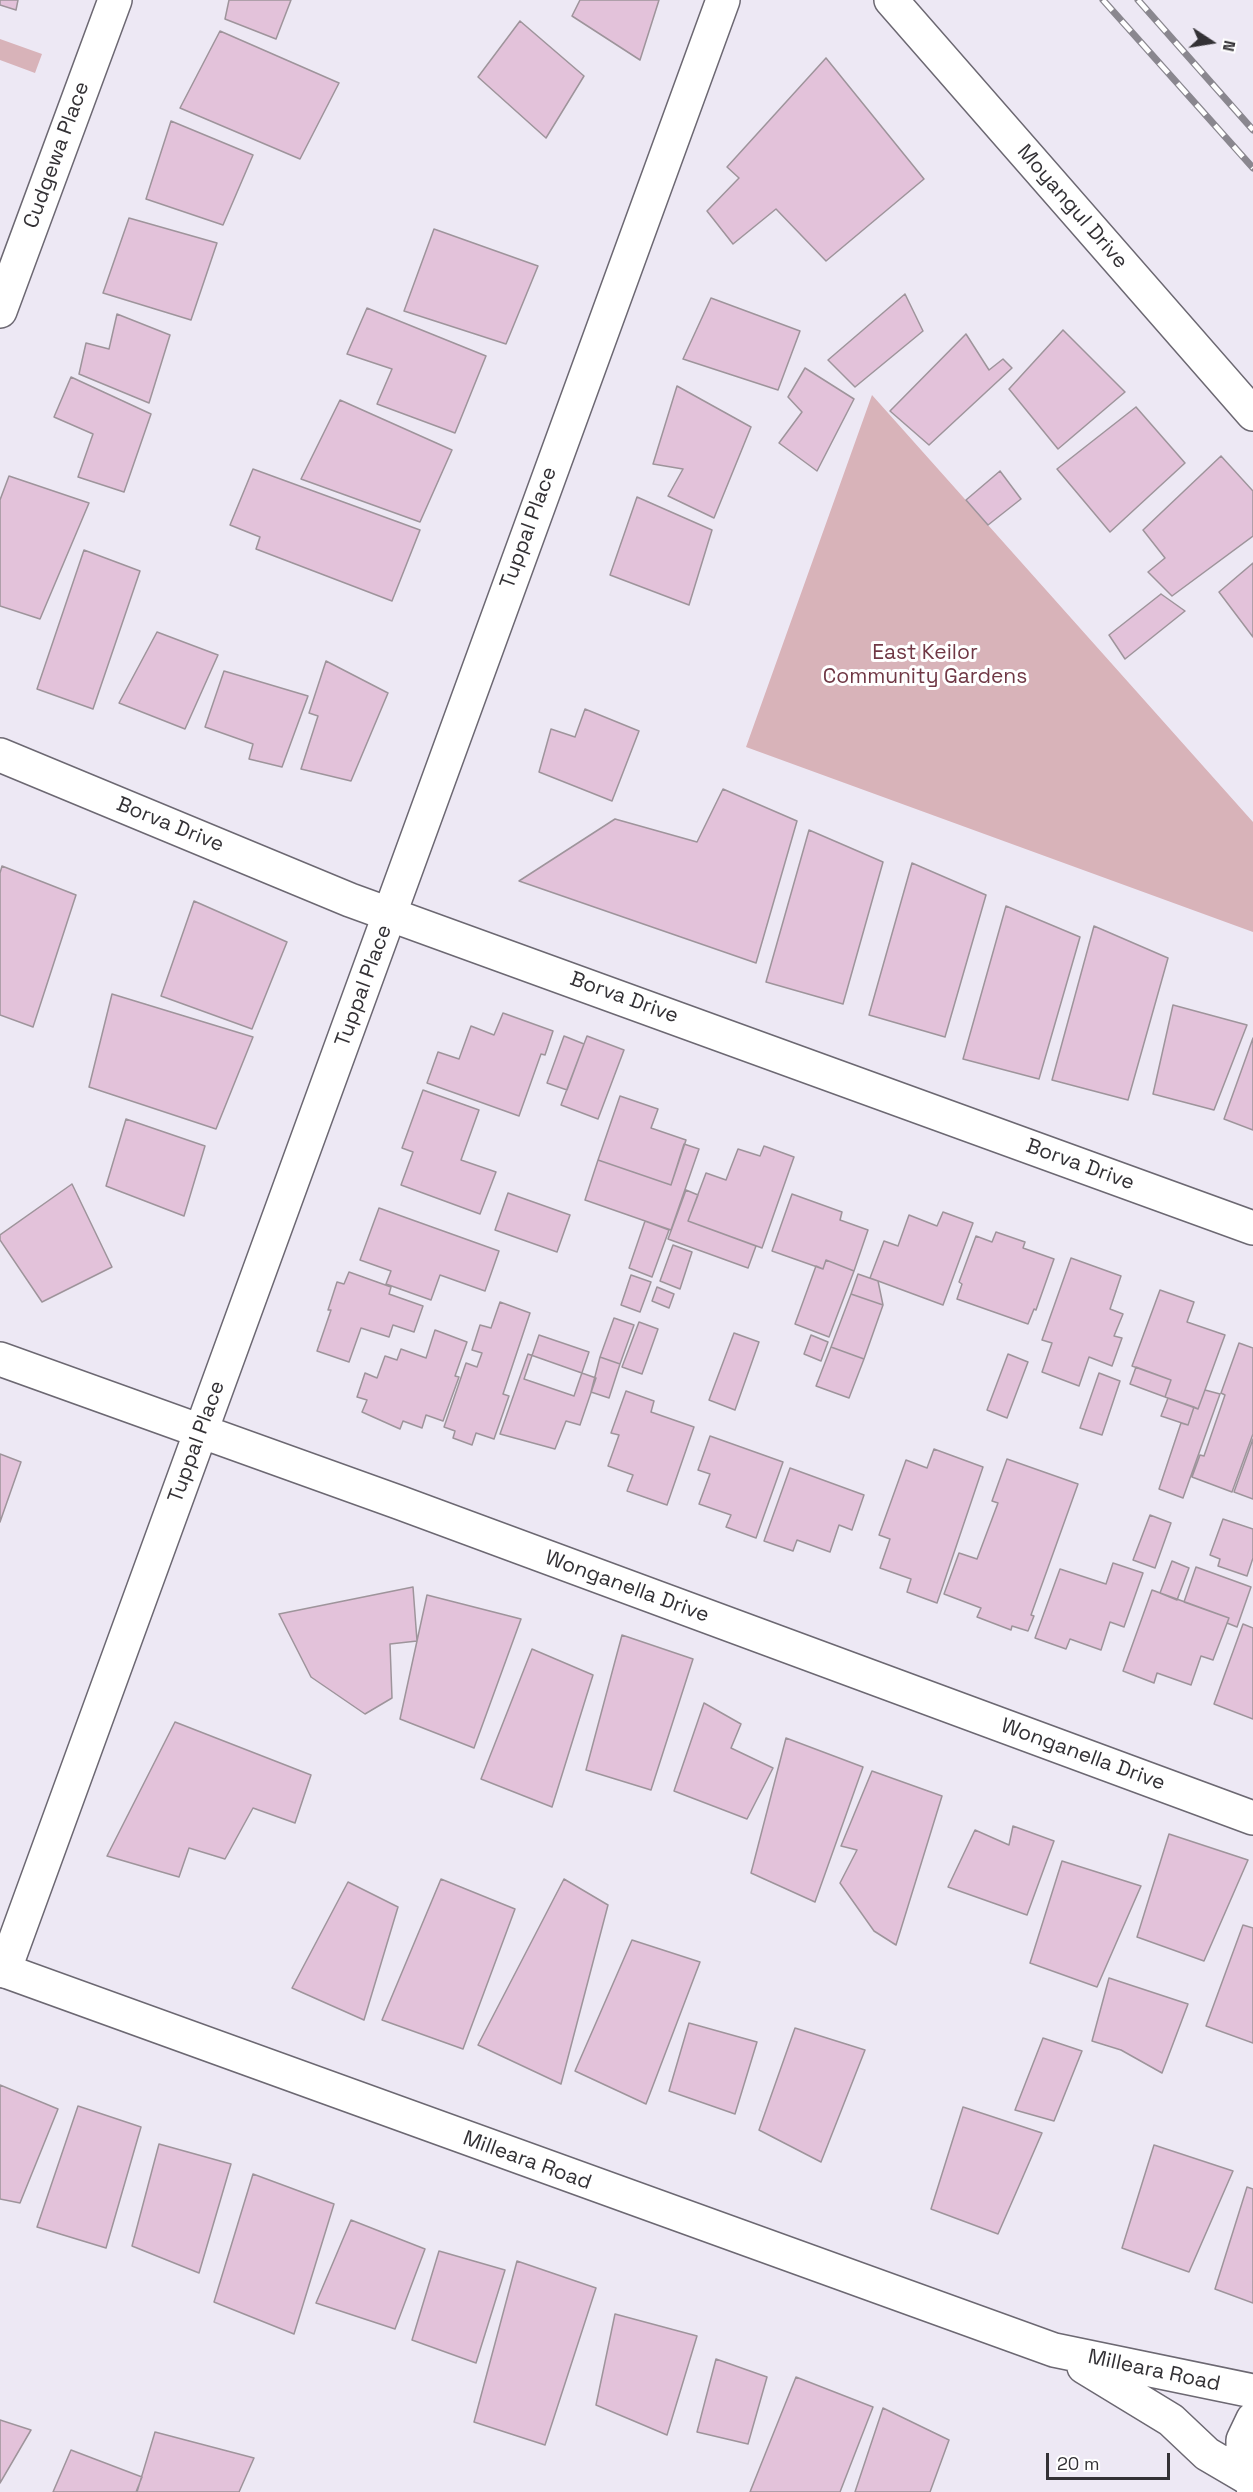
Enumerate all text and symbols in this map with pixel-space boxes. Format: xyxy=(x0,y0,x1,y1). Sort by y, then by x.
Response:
north arrow xyxy=(1181,12,1241,72)
text: N xyxy=(1218,38,1240,53)
street label: Cudgewa Place xyxy=(19,78,95,232)
street label: Moyangul Drive xyxy=(1011,140,1133,274)
street label: Tuppal Place xyxy=(495,464,563,592)
park label: East Keilor Community Gardens xyxy=(823,640,1027,690)
street label: Borva Drive xyxy=(113,792,227,858)
street label: Tuppal Place xyxy=(330,922,398,1050)
street label: Borva Drive xyxy=(566,967,682,1029)
street label: Borva Drive xyxy=(1022,1134,1138,1196)
street label: Tuppal Place xyxy=(163,1378,231,1506)
street label: Wonganella Drive xyxy=(541,1546,713,1628)
street label: Wonganella Drive xyxy=(997,1714,1169,1796)
street label: Milleara Road xyxy=(459,2126,595,2196)
street label: Milleara Road xyxy=(1086,2345,1222,2397)
scale bar xyxy=(1049,2441,1174,2479)
text: 20 m xyxy=(1057,2452,1100,2475)

